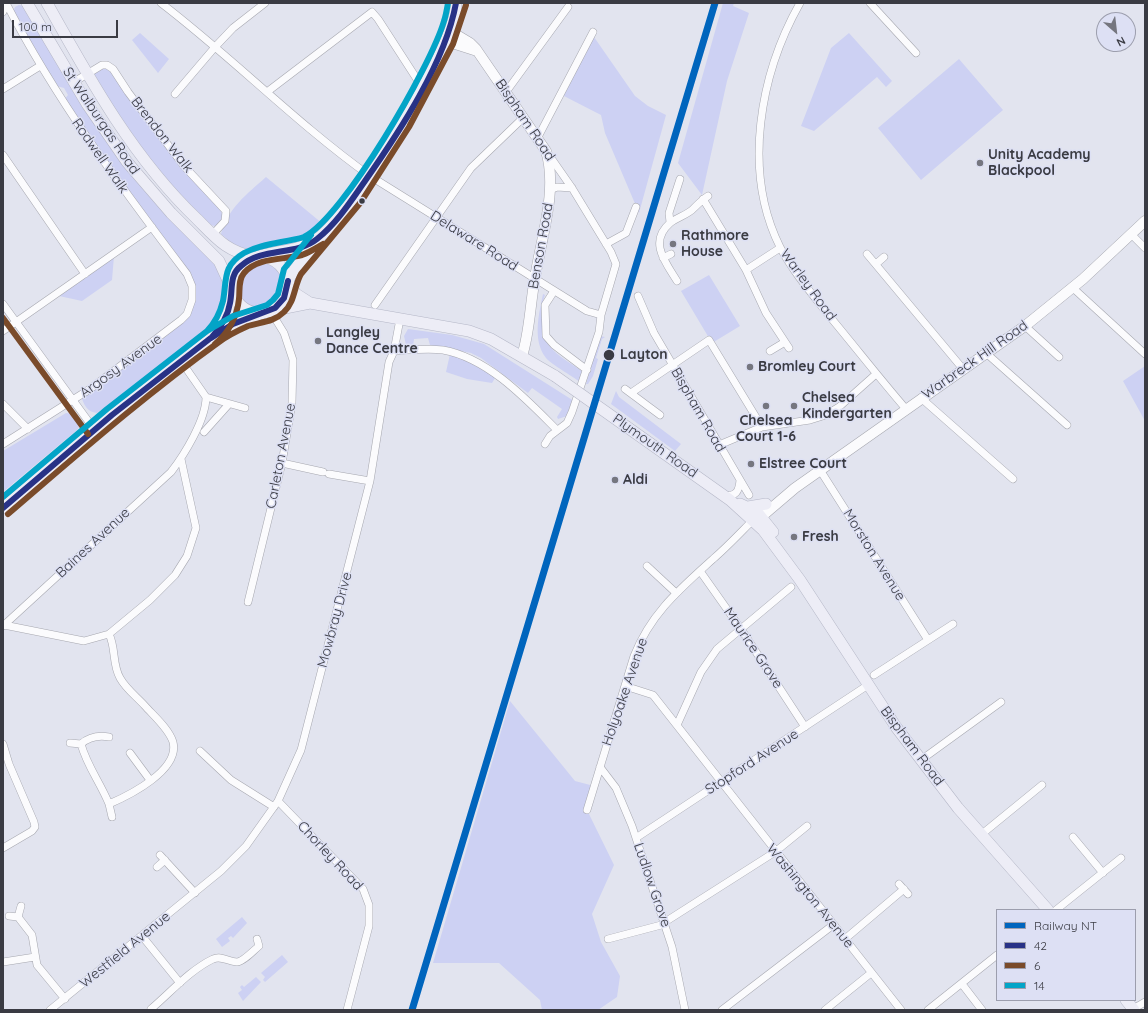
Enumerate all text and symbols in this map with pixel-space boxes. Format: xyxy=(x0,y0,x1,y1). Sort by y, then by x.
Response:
scale bar xyxy=(14,12,120,38)
north arrow xyxy=(1096,12,1136,52)
text: 100 m xyxy=(19,19,52,34)
text: N xyxy=(1114,34,1128,50)
street label: St Walburgas Road xyxy=(59,64,143,178)
street label: Bispham Road xyxy=(491,76,559,164)
street label: Brendon Walk xyxy=(127,94,197,176)
street label: Rodwell Walk xyxy=(68,115,132,197)
place label: Unity Academy Blackpool xyxy=(988,147,1091,180)
marker: Unity Academy Blackpool xyxy=(975,158,985,168)
unlabelled marker xyxy=(357,196,367,206)
street label: Benson Road xyxy=(525,202,557,290)
street label: Delaware Road xyxy=(427,207,521,275)
place label: Rathmore House xyxy=(681,228,749,260)
marker: Rathmore House xyxy=(668,239,678,249)
street label: Warley Road xyxy=(776,246,840,324)
street label: Warbreck Hill Road xyxy=(919,317,1031,403)
place label: Langley Dance Centre xyxy=(326,325,418,358)
street label: Argosy Avenue xyxy=(77,331,165,401)
marker: Langley Dance Centre xyxy=(313,336,323,346)
place label: Layton xyxy=(620,347,668,363)
marker: Layton xyxy=(602,348,616,362)
place label: Bromley Court xyxy=(758,359,856,375)
marker: Bromley Court xyxy=(745,362,755,372)
street label: Bispham Road xyxy=(667,365,729,455)
place label: Chelsea Kindergarten xyxy=(802,390,892,422)
marker: Chelsea Court 1-6 xyxy=(761,401,771,411)
marker: Chelsea Kindergarten xyxy=(789,401,799,411)
street label: Carleton Avenue xyxy=(263,402,299,510)
street label: Plymouth Road xyxy=(609,411,701,481)
place label: Chelsea Court 1-6 xyxy=(736,413,796,446)
place label: Elstree Court xyxy=(759,456,847,472)
marker: Elstree Court xyxy=(746,459,756,469)
place label: Aldi xyxy=(623,472,648,488)
marker: Aldi xyxy=(610,475,620,485)
street label: Baines Avenue xyxy=(53,505,133,581)
street label: Morston Avenue xyxy=(839,506,909,604)
place label: Fresh xyxy=(802,529,839,545)
marker: Fresh xyxy=(789,532,799,542)
street label: Mowbray Drive xyxy=(314,570,356,670)
street label: Maurice Grove xyxy=(720,604,786,692)
street label: Holyoake Avenue xyxy=(599,636,651,748)
street label: Bispham Road xyxy=(877,703,947,789)
street label: Stopford Avenue xyxy=(702,726,802,798)
street label: Chorley Road xyxy=(294,818,366,894)
street label: Ludlow Grove xyxy=(630,841,674,929)
street label: Washington Avenue xyxy=(763,841,857,951)
street label: Westfield Avenue xyxy=(76,908,174,992)
legend xyxy=(996,909,1136,1001)
text: Railway NT xyxy=(1034,918,1097,933)
text: 42 xyxy=(1034,938,1047,953)
text: 6 xyxy=(1034,958,1040,973)
text: 14 xyxy=(1034,978,1045,993)

